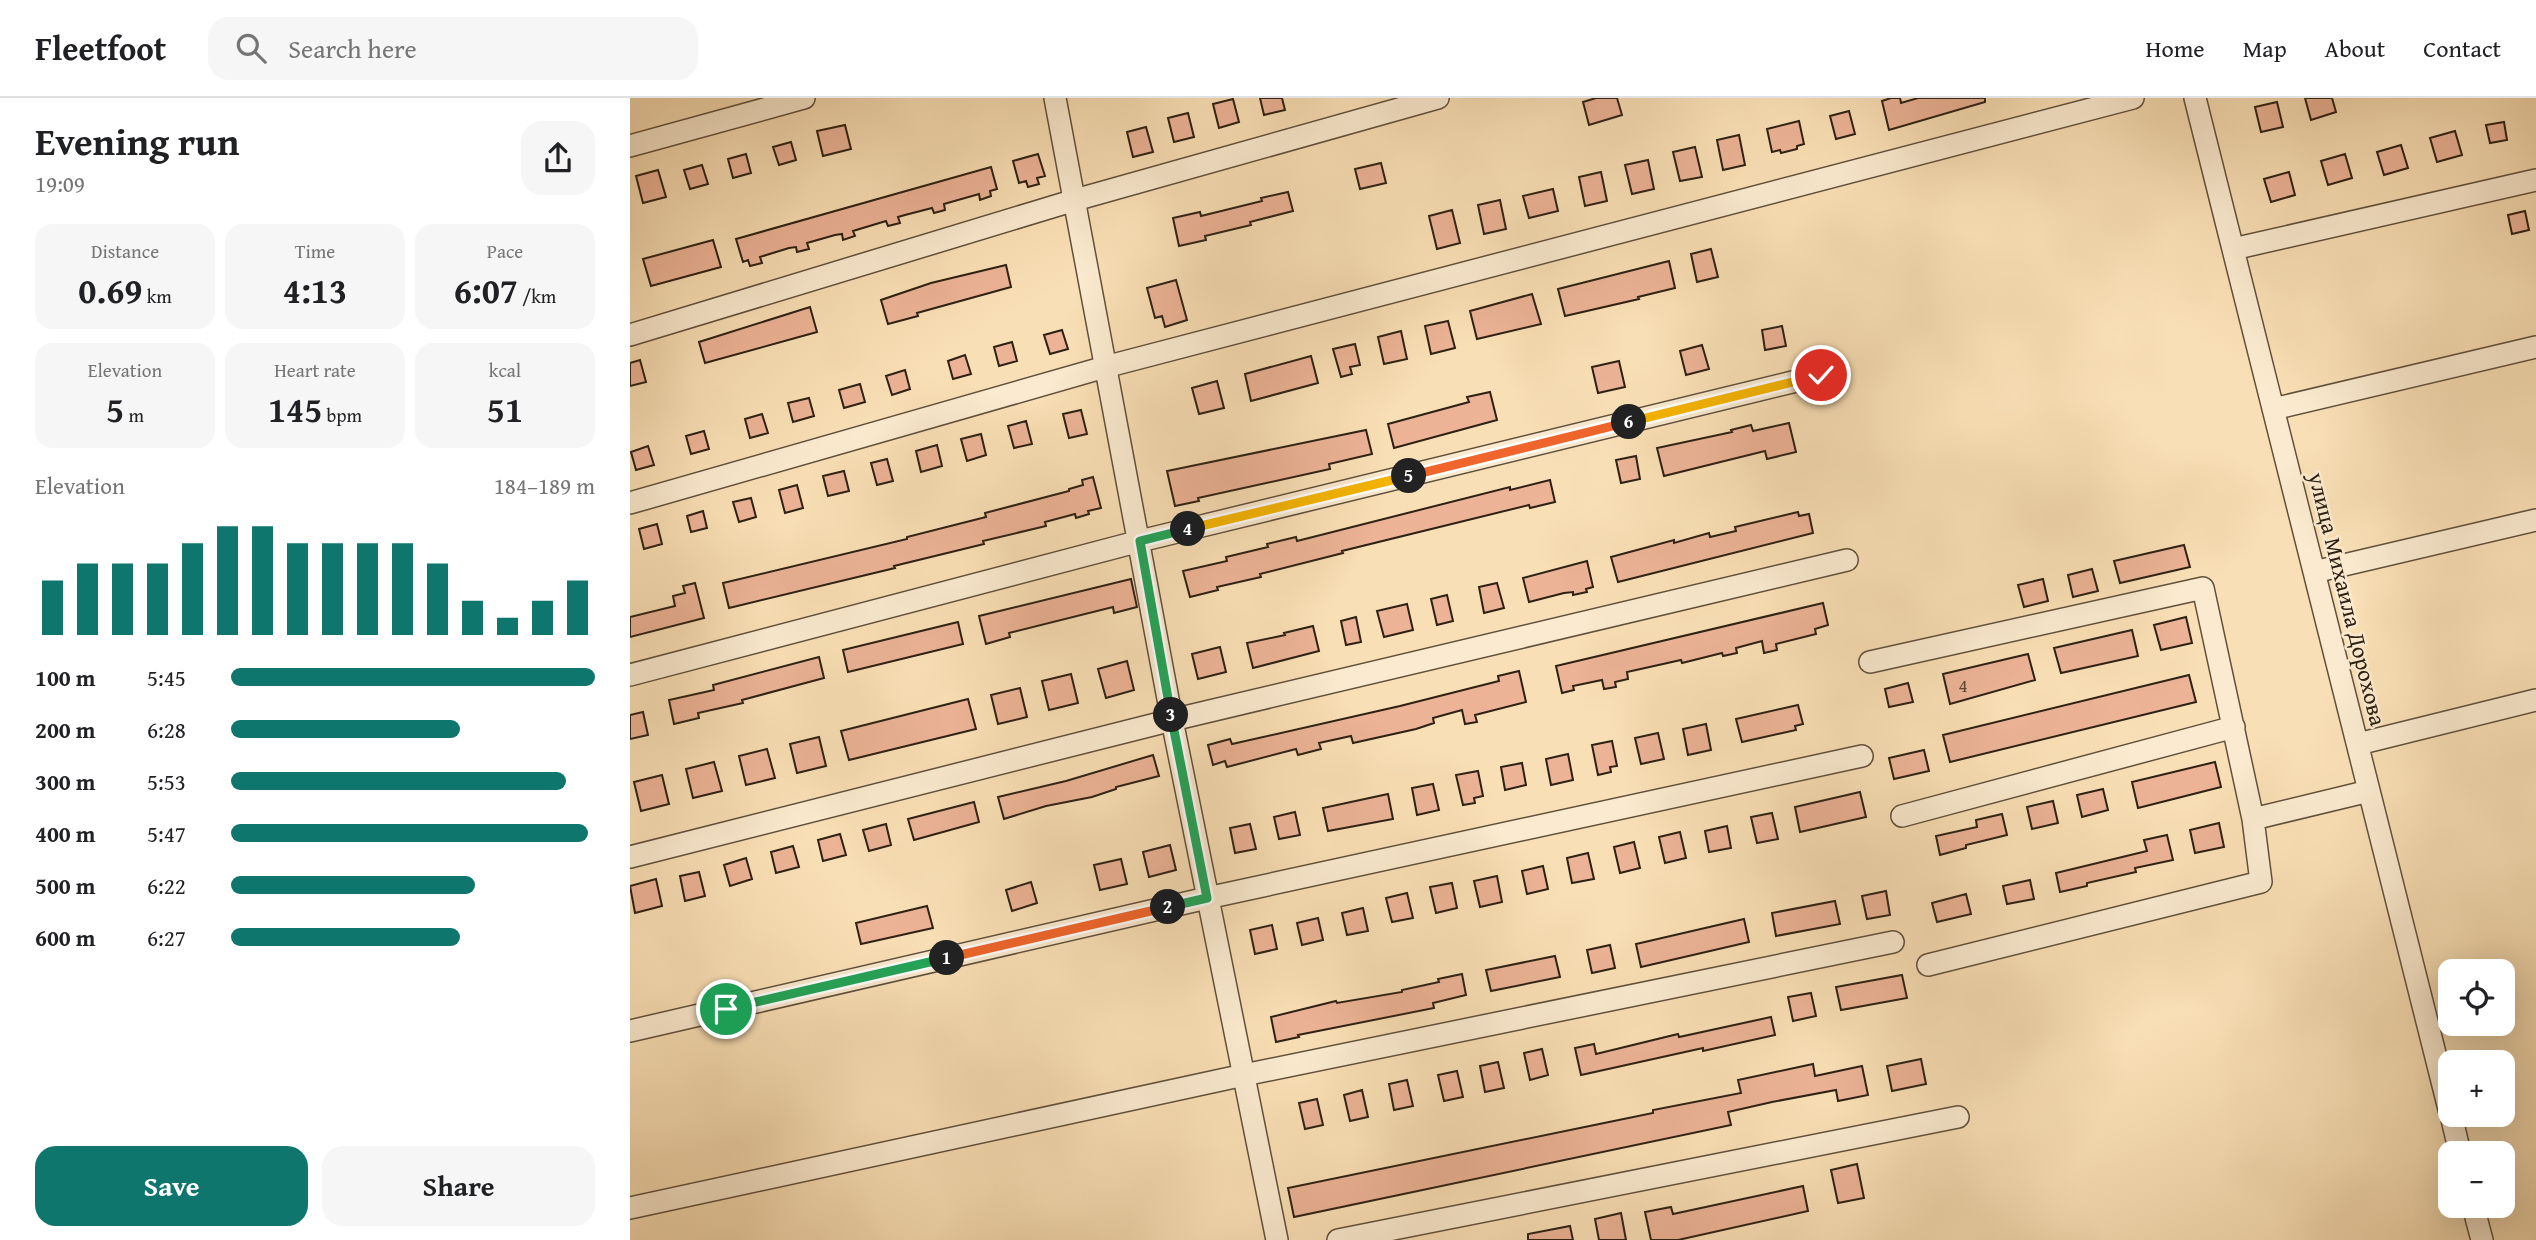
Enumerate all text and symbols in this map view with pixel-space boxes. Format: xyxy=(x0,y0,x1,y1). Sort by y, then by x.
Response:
search box xyxy=(208,17,698,80)
text: Fleetfoot xyxy=(35,24,166,72)
icon: search xyxy=(232,29,270,67)
text: Search here xyxy=(288,29,417,68)
text: Home xyxy=(2146,31,2205,66)
text: Map xyxy=(2243,31,2287,66)
text: About xyxy=(2325,31,2385,66)
text: Contact xyxy=(2423,31,2501,66)
text: Evening run xyxy=(35,113,239,169)
button: share xyxy=(521,121,595,195)
text: 19:09 xyxy=(35,167,85,200)
text: Distance xyxy=(91,237,159,265)
text: Time xyxy=(295,237,335,265)
text: Pace xyxy=(487,237,523,265)
text: 0.69 xyxy=(78,265,142,316)
text: 4:13 xyxy=(283,265,347,316)
text: 6:07 xyxy=(454,265,518,316)
text: km xyxy=(142,282,172,310)
text: /km xyxy=(518,282,556,310)
pin xyxy=(1791,345,1851,405)
text: Elevation xyxy=(88,356,162,384)
text: Heart rate xyxy=(274,356,356,384)
text: kcal xyxy=(489,356,521,384)
icon: check xyxy=(1802,356,1840,394)
text: 5 xyxy=(106,384,124,435)
text: 145 xyxy=(268,384,322,435)
text: 51 xyxy=(487,384,523,435)
text: m xyxy=(124,401,144,429)
text: bpm xyxy=(322,401,362,429)
pin: 6 xyxy=(1612,404,1646,440)
text: 6 xyxy=(1624,407,1633,435)
pin: 5 xyxy=(1392,458,1426,494)
text: 5 xyxy=(1404,461,1413,489)
street label: улица Михаила Дорохова xyxy=(2300,468,2395,729)
text: Elevation xyxy=(35,469,125,502)
text: 184–189 m xyxy=(494,469,595,502)
pin: 4 xyxy=(1170,512,1206,546)
text: 4 xyxy=(1183,514,1192,542)
text: 100 m xyxy=(35,661,96,694)
text: 5:45 xyxy=(147,661,186,694)
house number: 4 xyxy=(1958,671,1968,699)
pin: 3 xyxy=(1154,698,1188,732)
text: 3 xyxy=(1166,700,1175,728)
text: 200 m xyxy=(35,713,96,746)
text: 6:28 xyxy=(147,713,186,746)
text: 300 m xyxy=(35,765,96,798)
text: 5:53 xyxy=(147,765,186,798)
text: 400 m xyxy=(35,817,96,850)
text: 5:47 xyxy=(147,817,186,850)
text: 500 m xyxy=(35,869,96,902)
text: 6:22 xyxy=(147,869,186,902)
pin: 2 xyxy=(1150,890,1186,924)
text: 2 xyxy=(1163,892,1172,920)
text: 600 m xyxy=(35,921,96,954)
text: 6:27 xyxy=(147,921,186,954)
pin: 1 xyxy=(930,940,964,976)
text: 1 xyxy=(942,943,951,971)
map controls xyxy=(2438,959,2515,1218)
button: locate xyxy=(2438,959,2515,1036)
pin xyxy=(696,979,756,1039)
icon: arrive xyxy=(707,990,745,1028)
button: + xyxy=(2438,1050,2515,1127)
button: − xyxy=(2438,1141,2515,1218)
button: Save xyxy=(35,1146,308,1226)
button: Share xyxy=(322,1146,595,1226)

